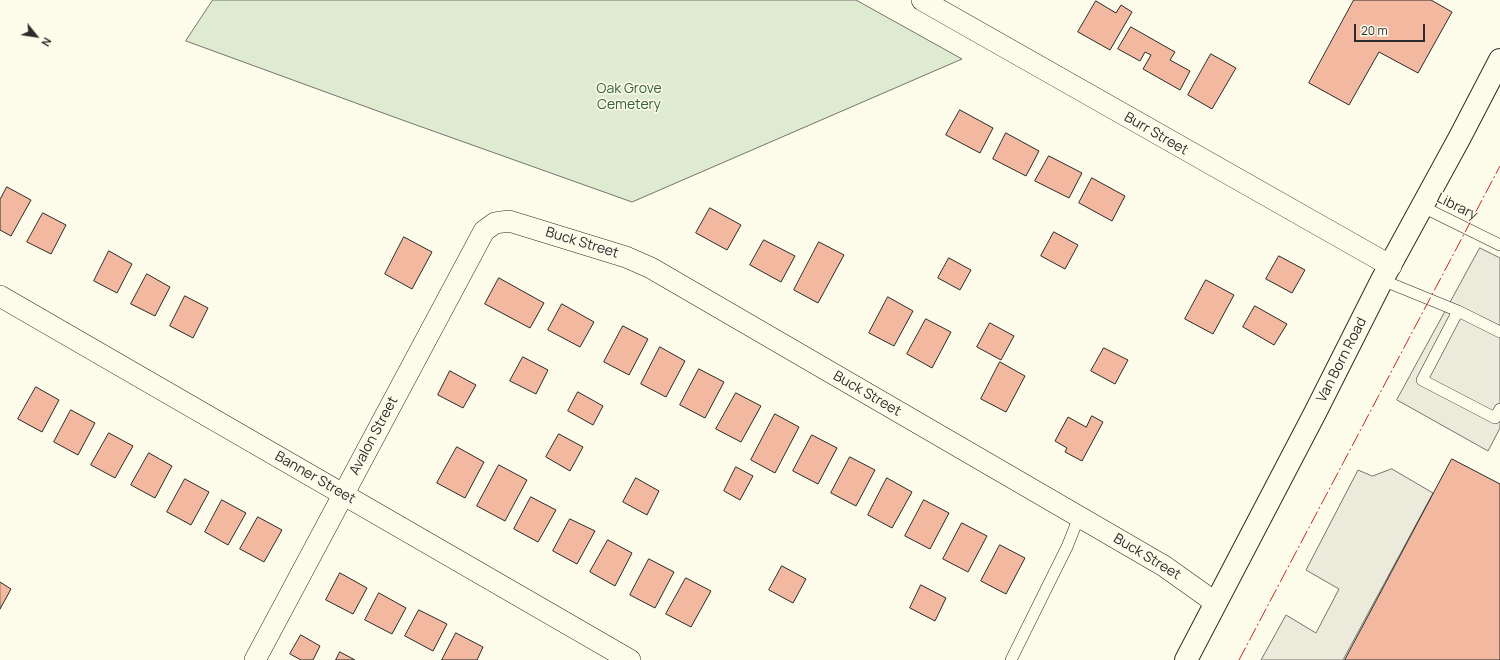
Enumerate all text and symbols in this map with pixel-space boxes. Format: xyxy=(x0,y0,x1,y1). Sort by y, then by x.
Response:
north arrow xyxy=(16,16,56,56)
scale bar xyxy=(1356,16,1427,42)
text: 20 m xyxy=(1361,22,1388,39)
text: N xyxy=(38,35,55,49)
park label: Oak Grove Cemetery xyxy=(596,81,662,114)
street label: Burr Street xyxy=(1121,109,1191,159)
street label: Library xyxy=(1434,190,1480,224)
street label: Buck Street xyxy=(543,224,621,262)
street label: Van Born Road xyxy=(1313,315,1371,405)
street label: Buck Street xyxy=(830,368,904,420)
street label: Avalon Street xyxy=(346,394,402,478)
street label: Banner Street xyxy=(272,448,358,508)
street label: Buck Street xyxy=(1110,530,1184,584)

